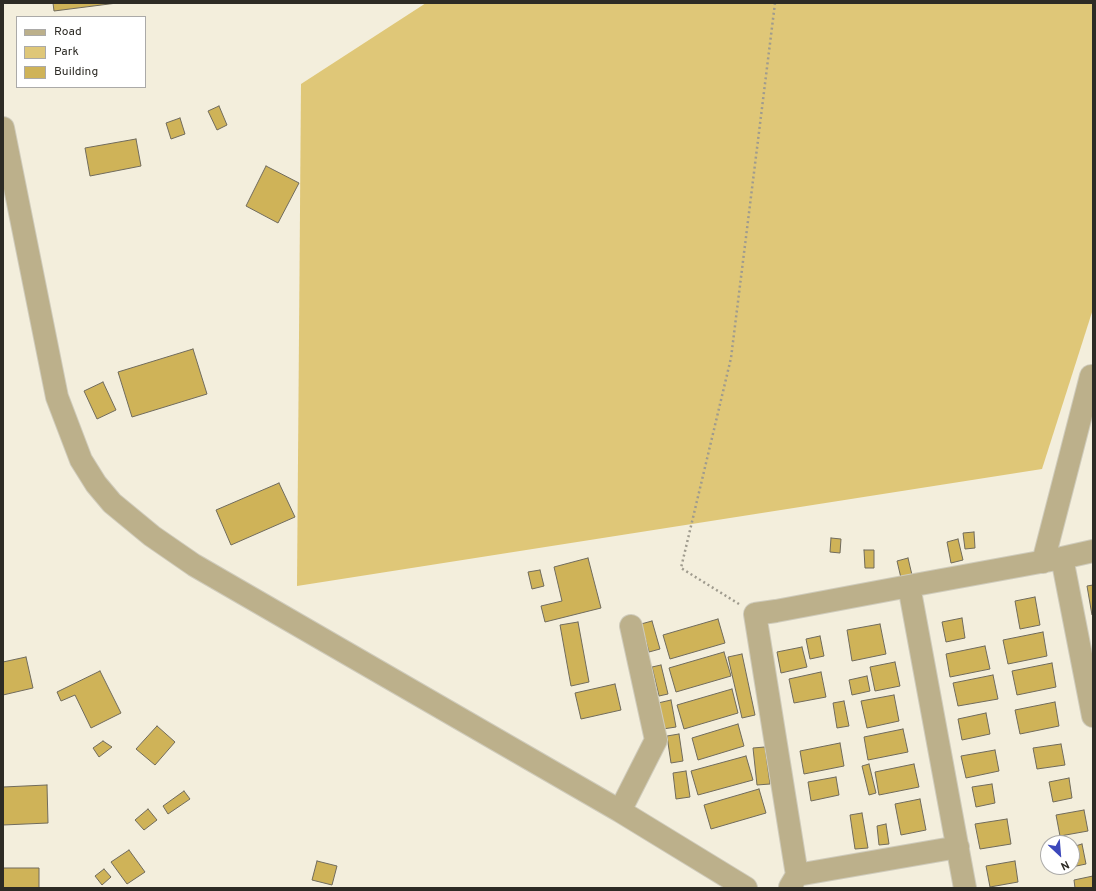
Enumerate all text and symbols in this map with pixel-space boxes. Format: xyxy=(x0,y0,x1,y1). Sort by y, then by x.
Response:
legend xyxy=(16,16,146,88)
text: Road xyxy=(54,24,82,40)
text: Park xyxy=(54,44,79,60)
text: Building xyxy=(54,64,98,80)
north arrow xyxy=(1040,835,1080,875)
text: N xyxy=(1058,857,1071,873)

